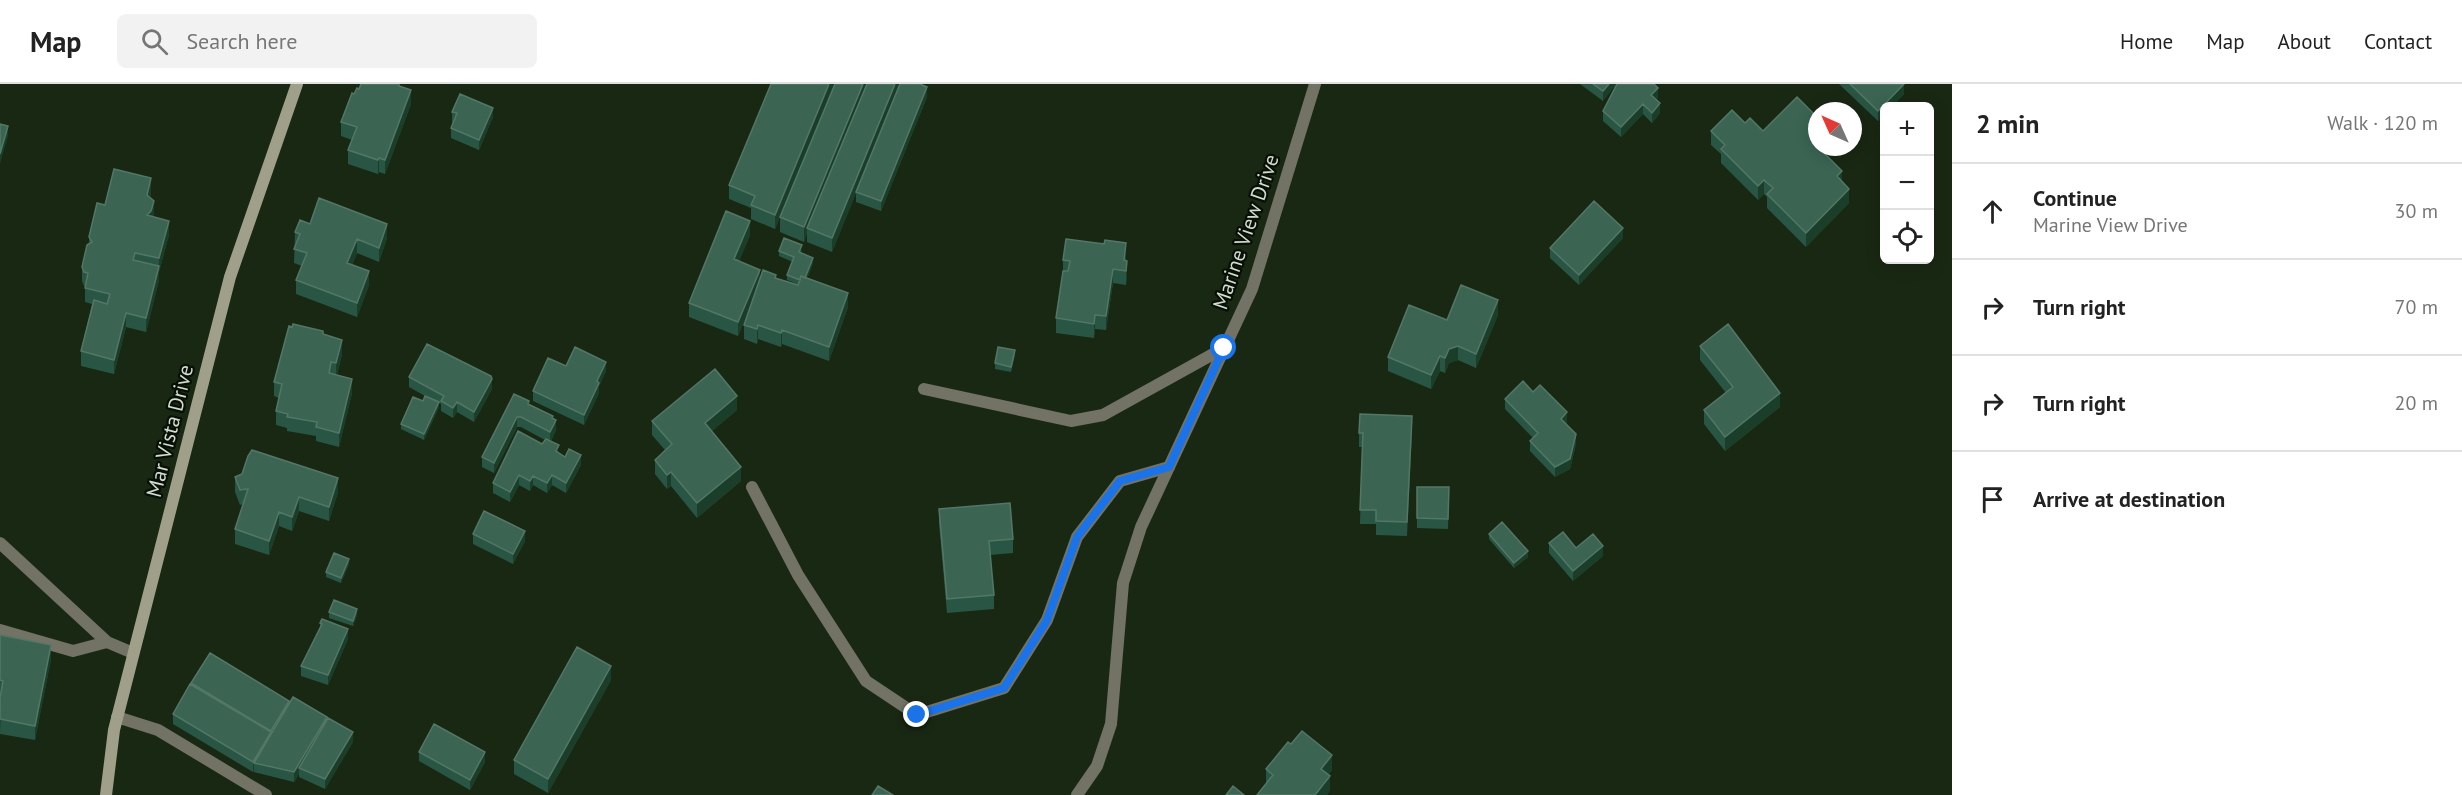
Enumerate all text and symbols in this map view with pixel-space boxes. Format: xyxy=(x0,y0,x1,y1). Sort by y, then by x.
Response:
search box xyxy=(117,14,537,68)
text: Map xyxy=(30,23,81,60)
icon: search xyxy=(138,25,171,58)
text: Search here xyxy=(186,27,297,55)
text: Home xyxy=(2120,28,2173,55)
text: Map xyxy=(2206,28,2245,55)
text: About xyxy=(2278,28,2331,55)
text: Contact xyxy=(2364,28,2432,55)
north arrow xyxy=(1808,102,1862,156)
map controls xyxy=(1880,102,1934,264)
button: + xyxy=(1880,102,1934,156)
text: 2 min xyxy=(1976,107,2039,140)
text: Walk · 120 m xyxy=(2327,110,2438,136)
street label: Marine View Drive xyxy=(1206,151,1285,313)
button: − xyxy=(1880,156,1934,210)
text: Continue xyxy=(2033,184,2117,212)
icon: ahead xyxy=(1976,195,2009,228)
text: 30 m xyxy=(2395,198,2438,224)
button: locate xyxy=(1880,210,1934,264)
text: Marine View Drive xyxy=(2033,212,2188,238)
icon: right xyxy=(1976,291,2009,324)
text: Turn right xyxy=(2033,293,2125,321)
text: 70 m xyxy=(2395,294,2438,320)
route start xyxy=(1210,334,1236,360)
street label: Mar Vista Drive xyxy=(140,362,199,500)
icon: right xyxy=(1976,387,2009,420)
text: Turn right xyxy=(2033,389,2125,417)
text: 20 m xyxy=(2395,390,2438,416)
icon: arrive xyxy=(1976,483,2009,516)
text: Arrive at destination xyxy=(2033,485,2225,513)
route end xyxy=(903,701,929,727)

